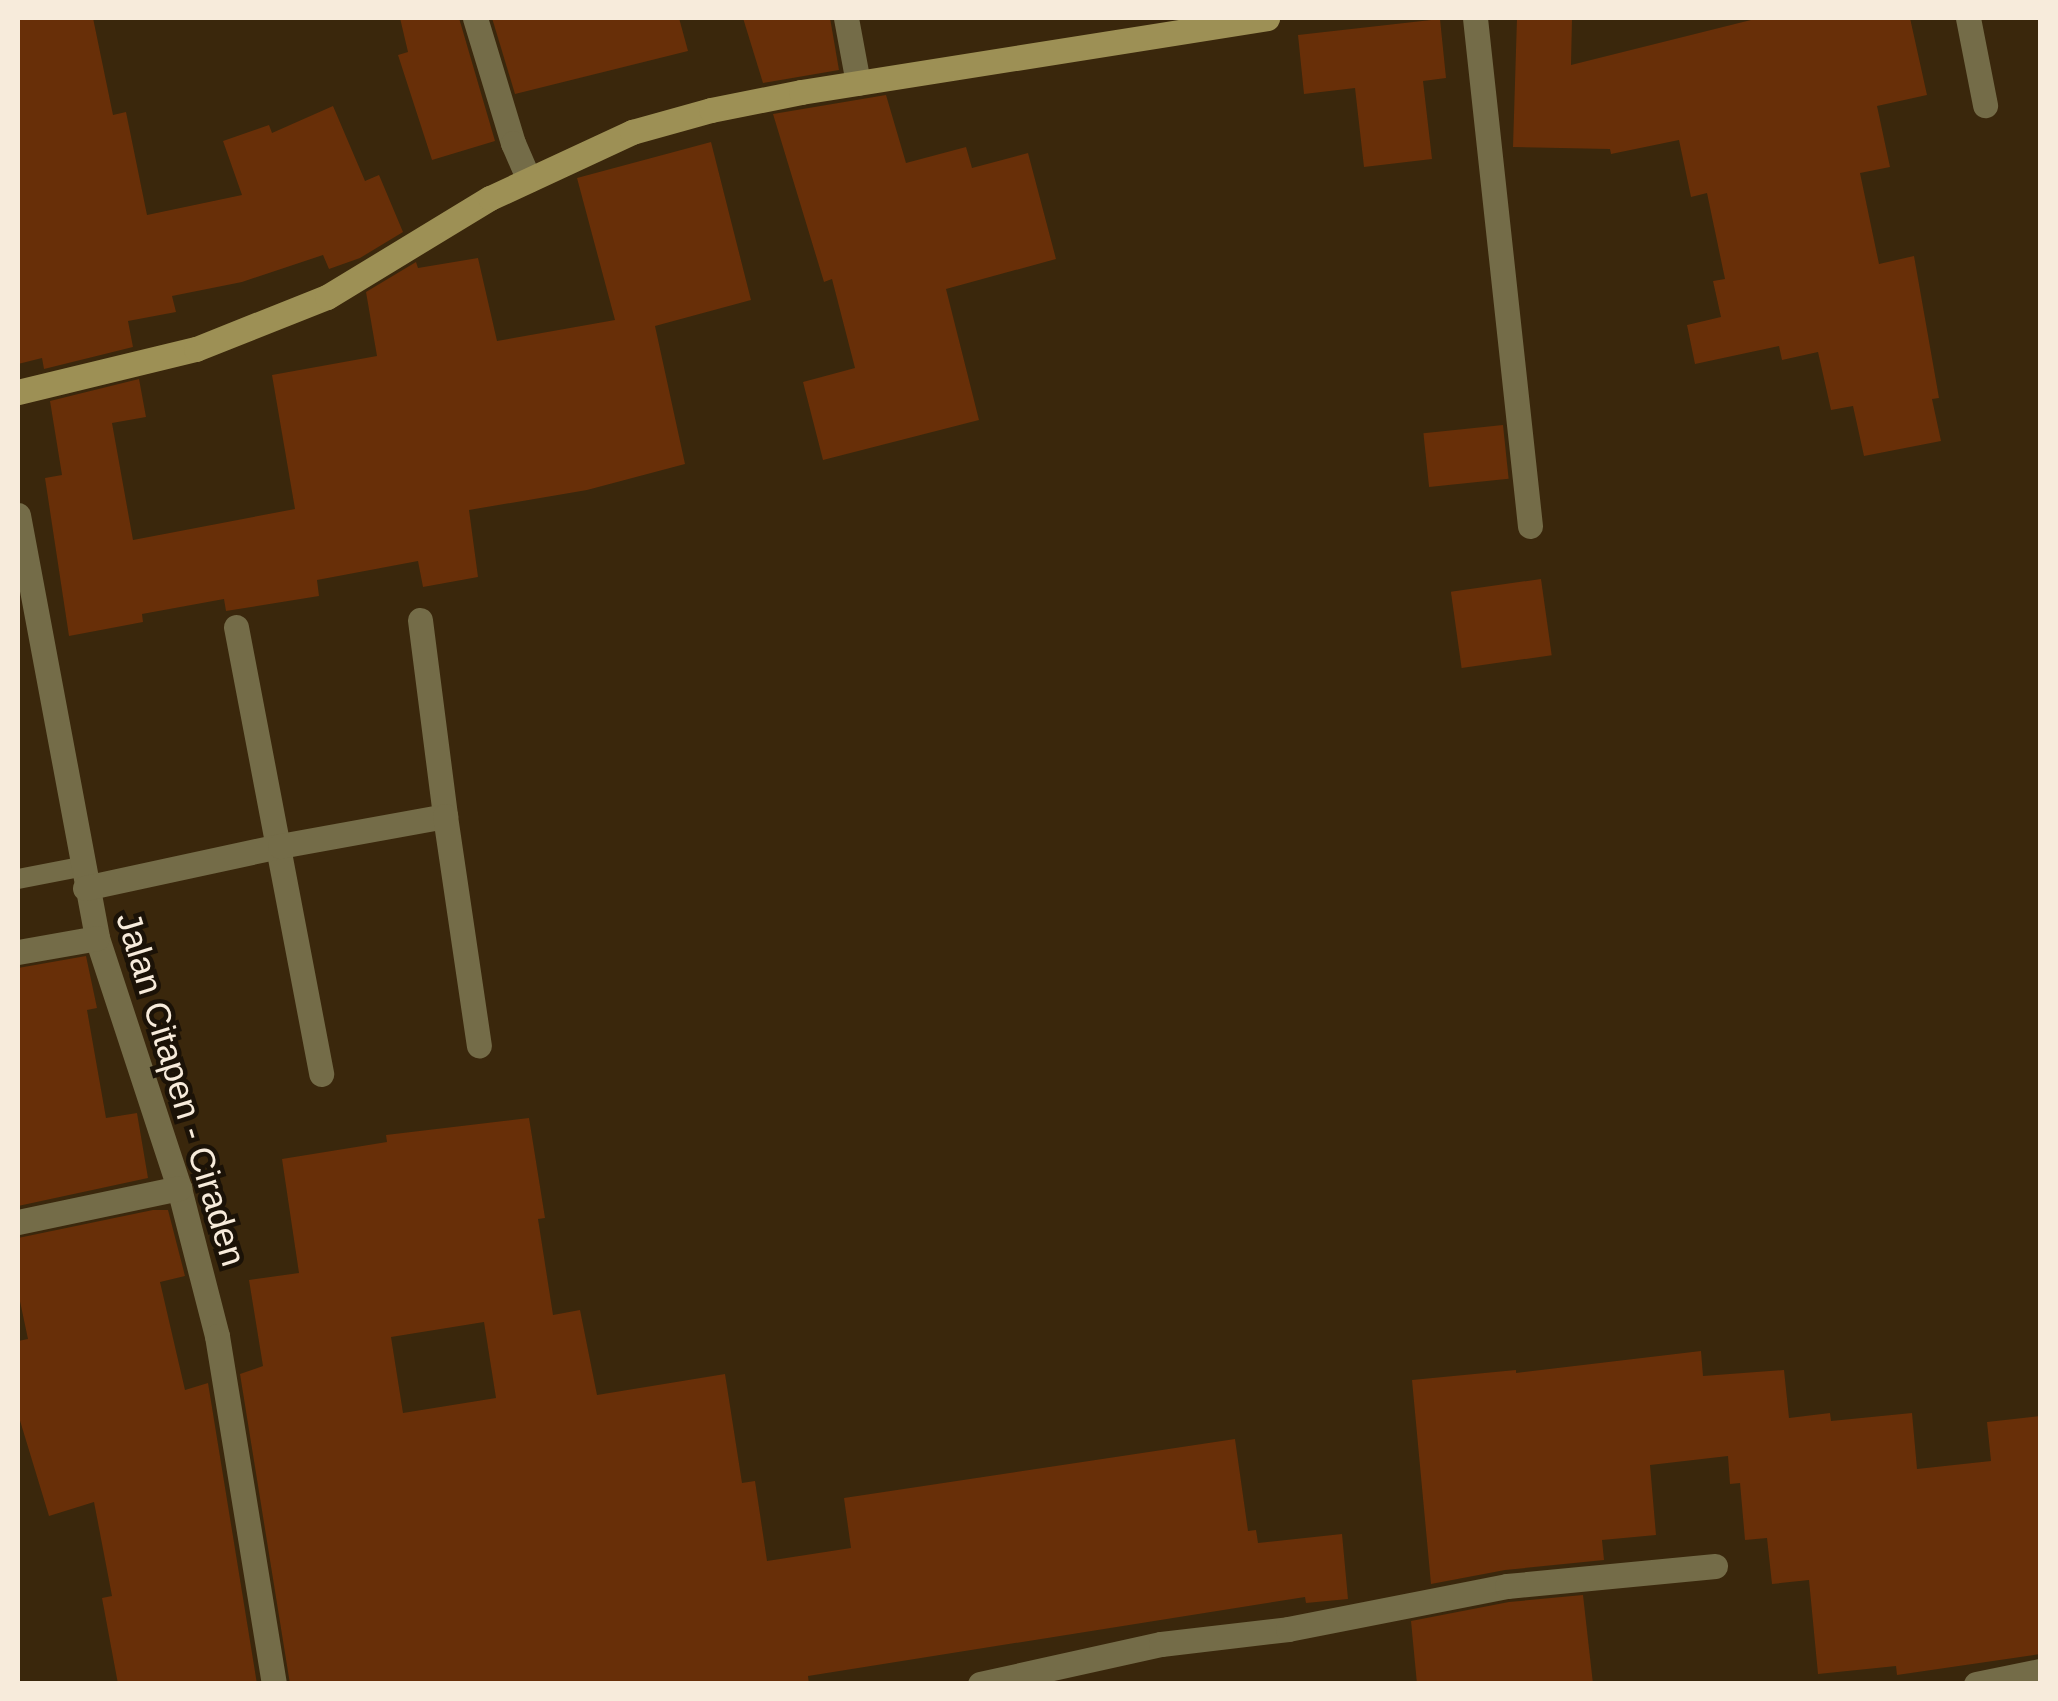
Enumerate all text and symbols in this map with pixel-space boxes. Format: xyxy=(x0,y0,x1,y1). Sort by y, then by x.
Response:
street label: Jalan Citapen - Ciraden xyxy=(107,907,255,1271)

